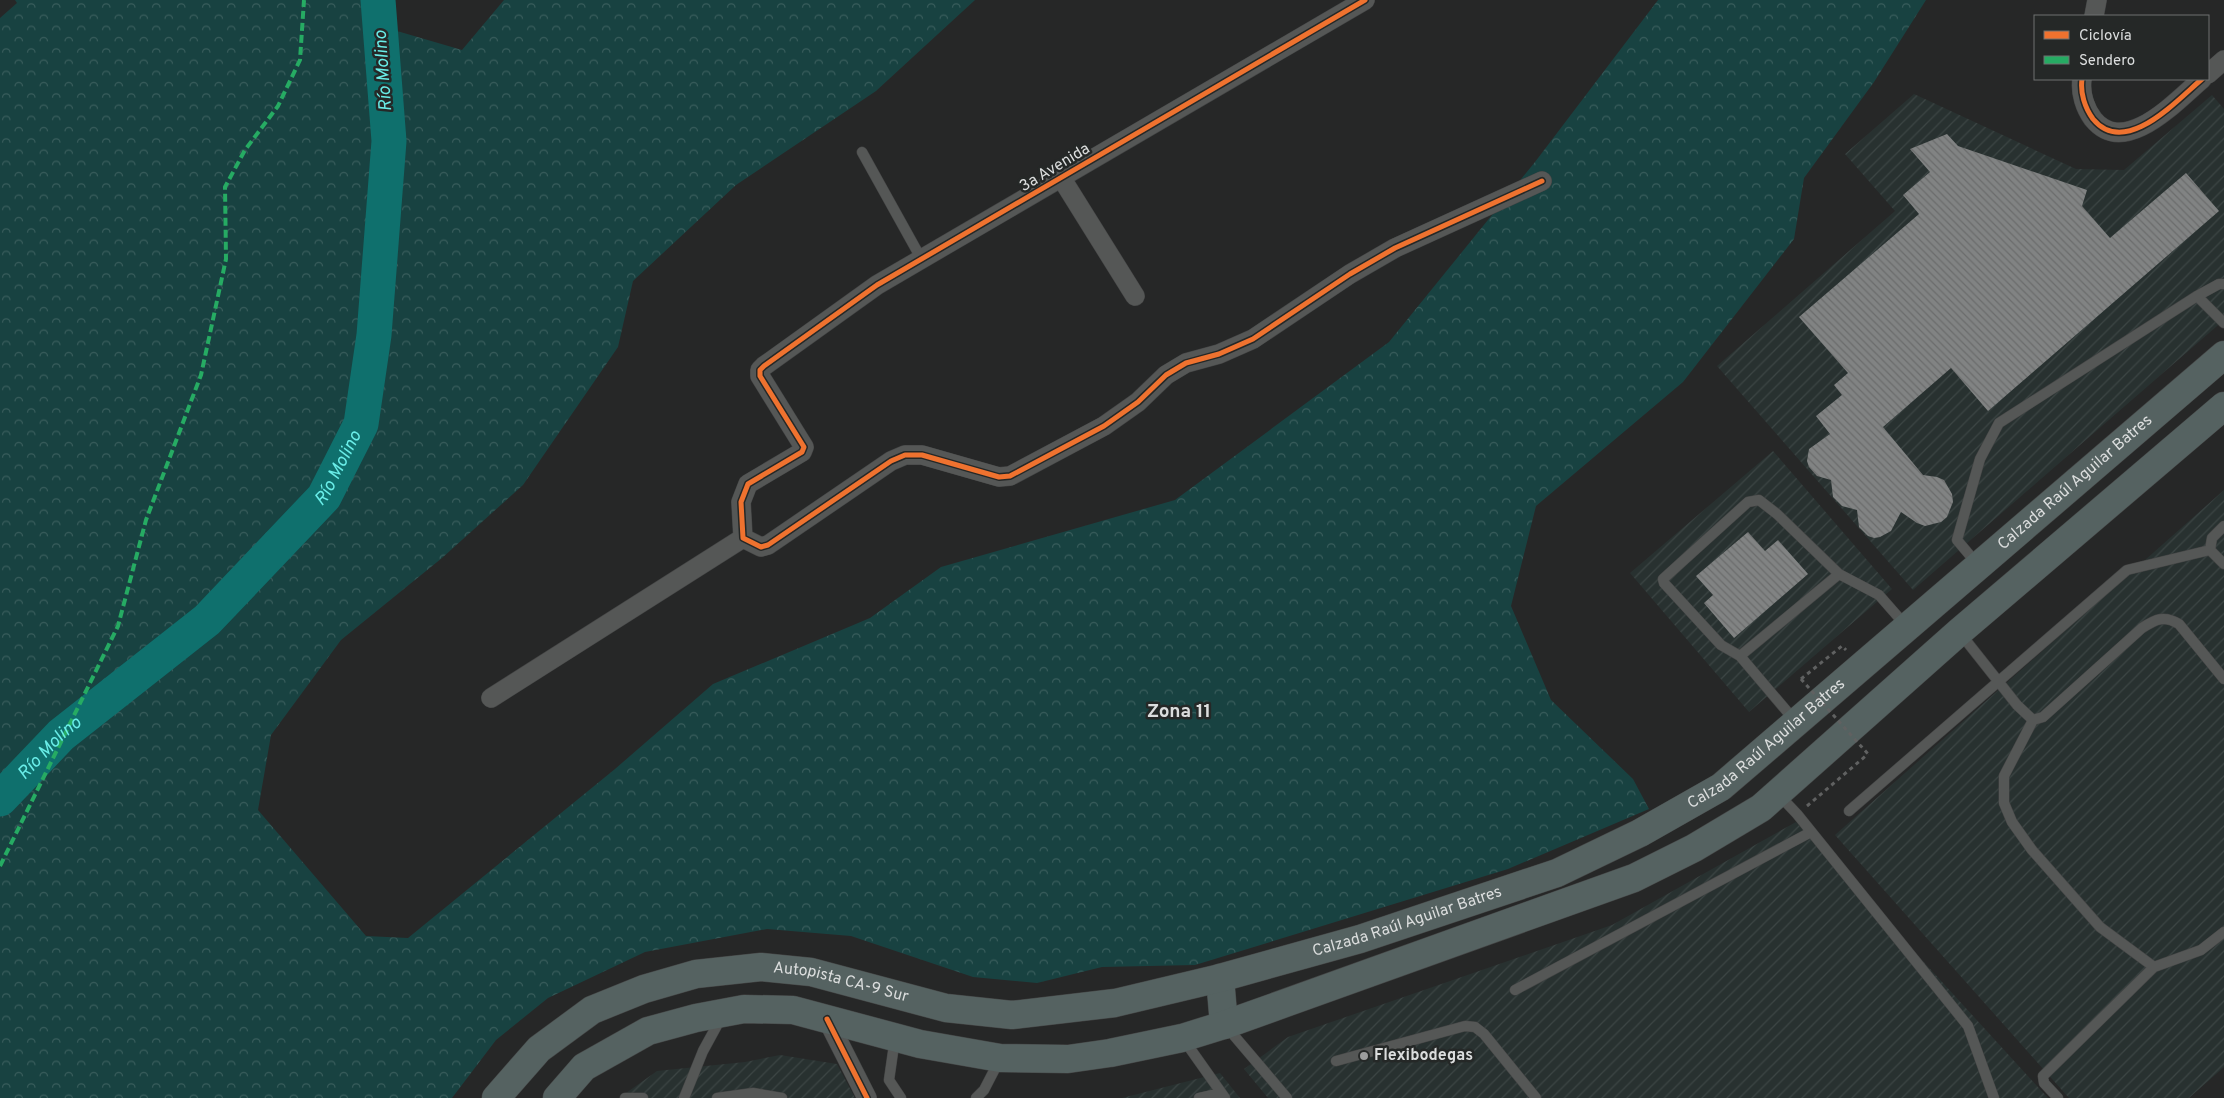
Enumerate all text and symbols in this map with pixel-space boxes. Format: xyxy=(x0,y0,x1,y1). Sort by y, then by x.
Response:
legend xyxy=(2034,15,2209,80)
text: Ciclovía xyxy=(2079,27,2132,46)
water label: Río Molino xyxy=(370,29,398,112)
text: Sendero xyxy=(2079,52,2135,71)
street label: 3a Avenida xyxy=(1016,139,1094,197)
street label: Calzada Raúl Aguilar Batres xyxy=(1994,411,2157,555)
water label: Río Molino xyxy=(310,427,367,511)
street label: Calzada Raúl Aguilar Batres xyxy=(1684,675,1850,814)
district label: Zona 11 xyxy=(1147,700,1211,724)
water label: Río Molino xyxy=(13,711,87,785)
street label: Calzada Raúl Aguilar Batres xyxy=(1310,882,1505,962)
street label: Autopista CA-9 Sur xyxy=(772,958,911,1008)
place label: Flexibodegas xyxy=(1374,1046,1473,1066)
marker: Flexibodegas xyxy=(1358,1050,1370,1062)

